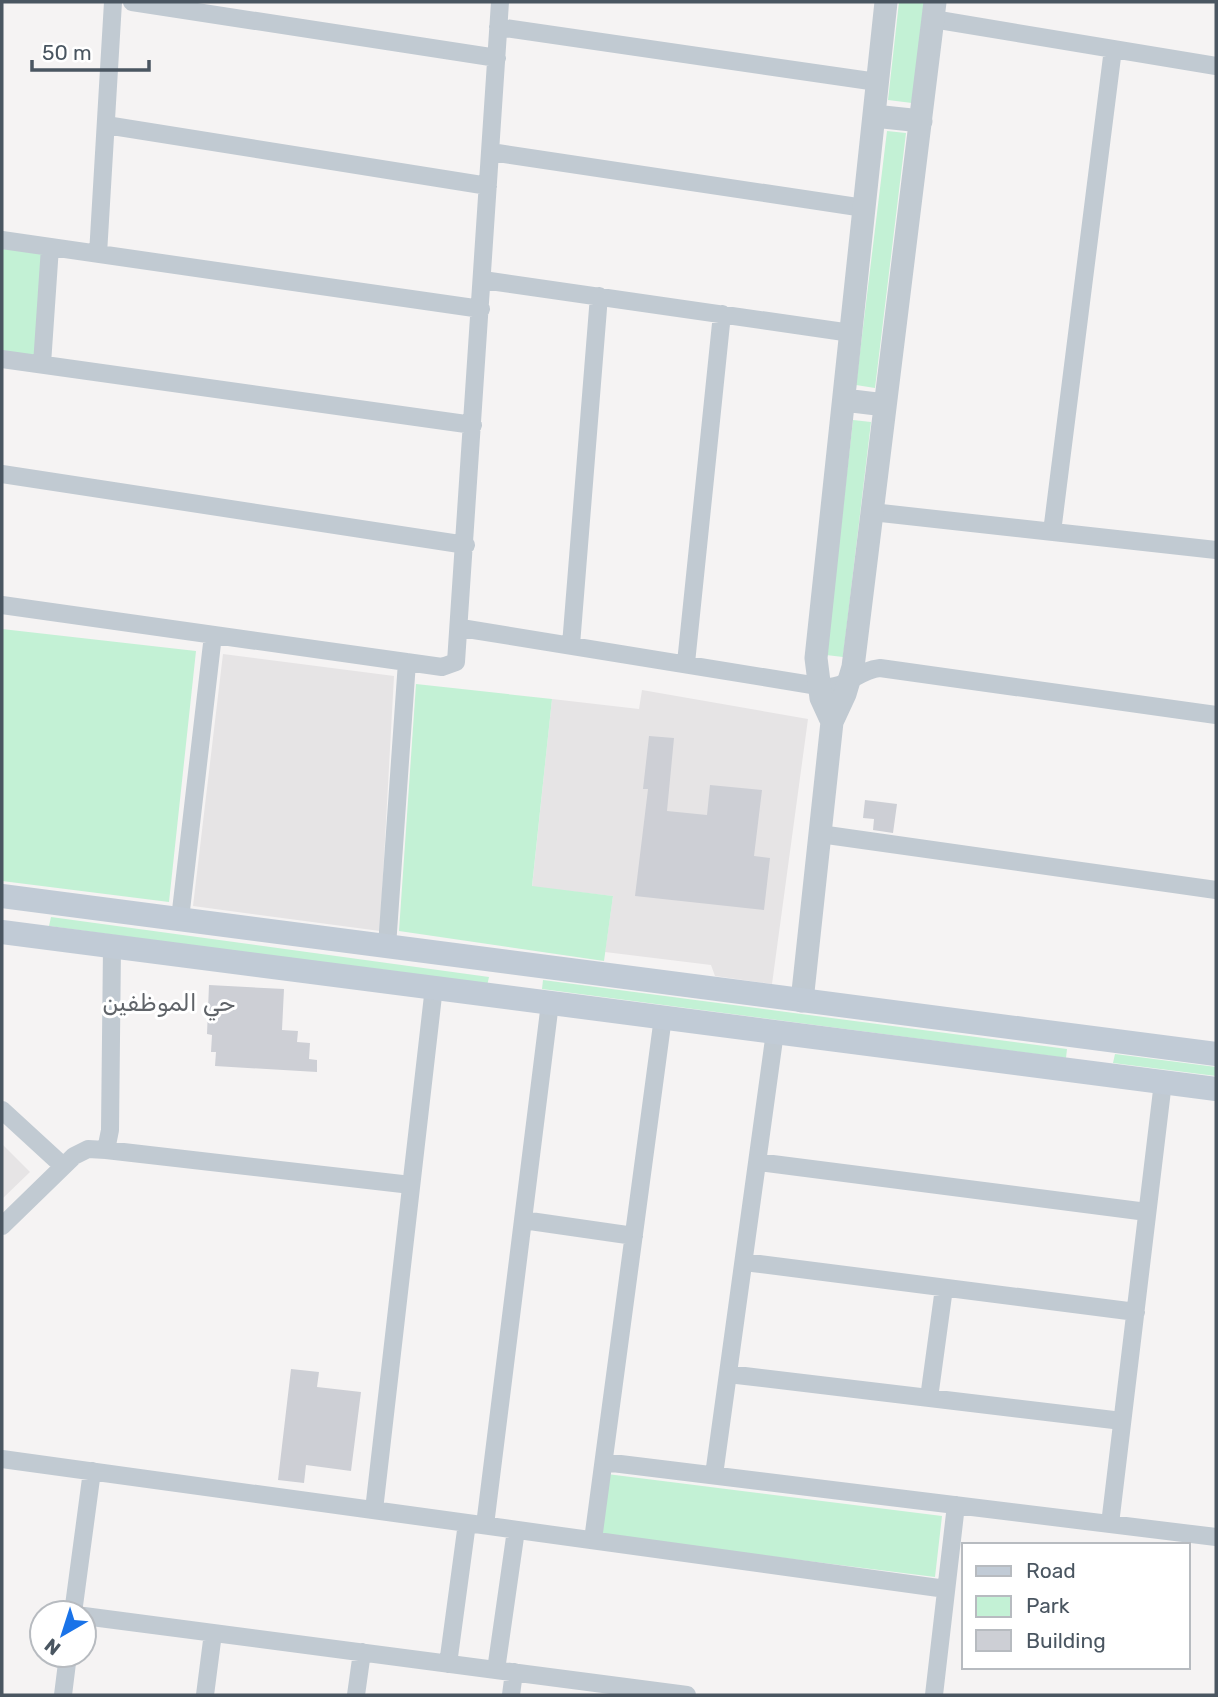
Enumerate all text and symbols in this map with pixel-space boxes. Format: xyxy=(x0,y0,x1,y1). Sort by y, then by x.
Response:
scale bar xyxy=(32,28,149,72)
text: 50 m xyxy=(42,40,92,65)
district label: حي الموظفين xyxy=(102,989,236,1021)
legend xyxy=(962,1543,1190,1669)
text: Road xyxy=(1026,1558,1076,1583)
text: Park xyxy=(1026,1593,1070,1618)
north arrow xyxy=(28,1599,98,1669)
text: Building xyxy=(1026,1628,1106,1653)
text: N xyxy=(40,1634,65,1660)

